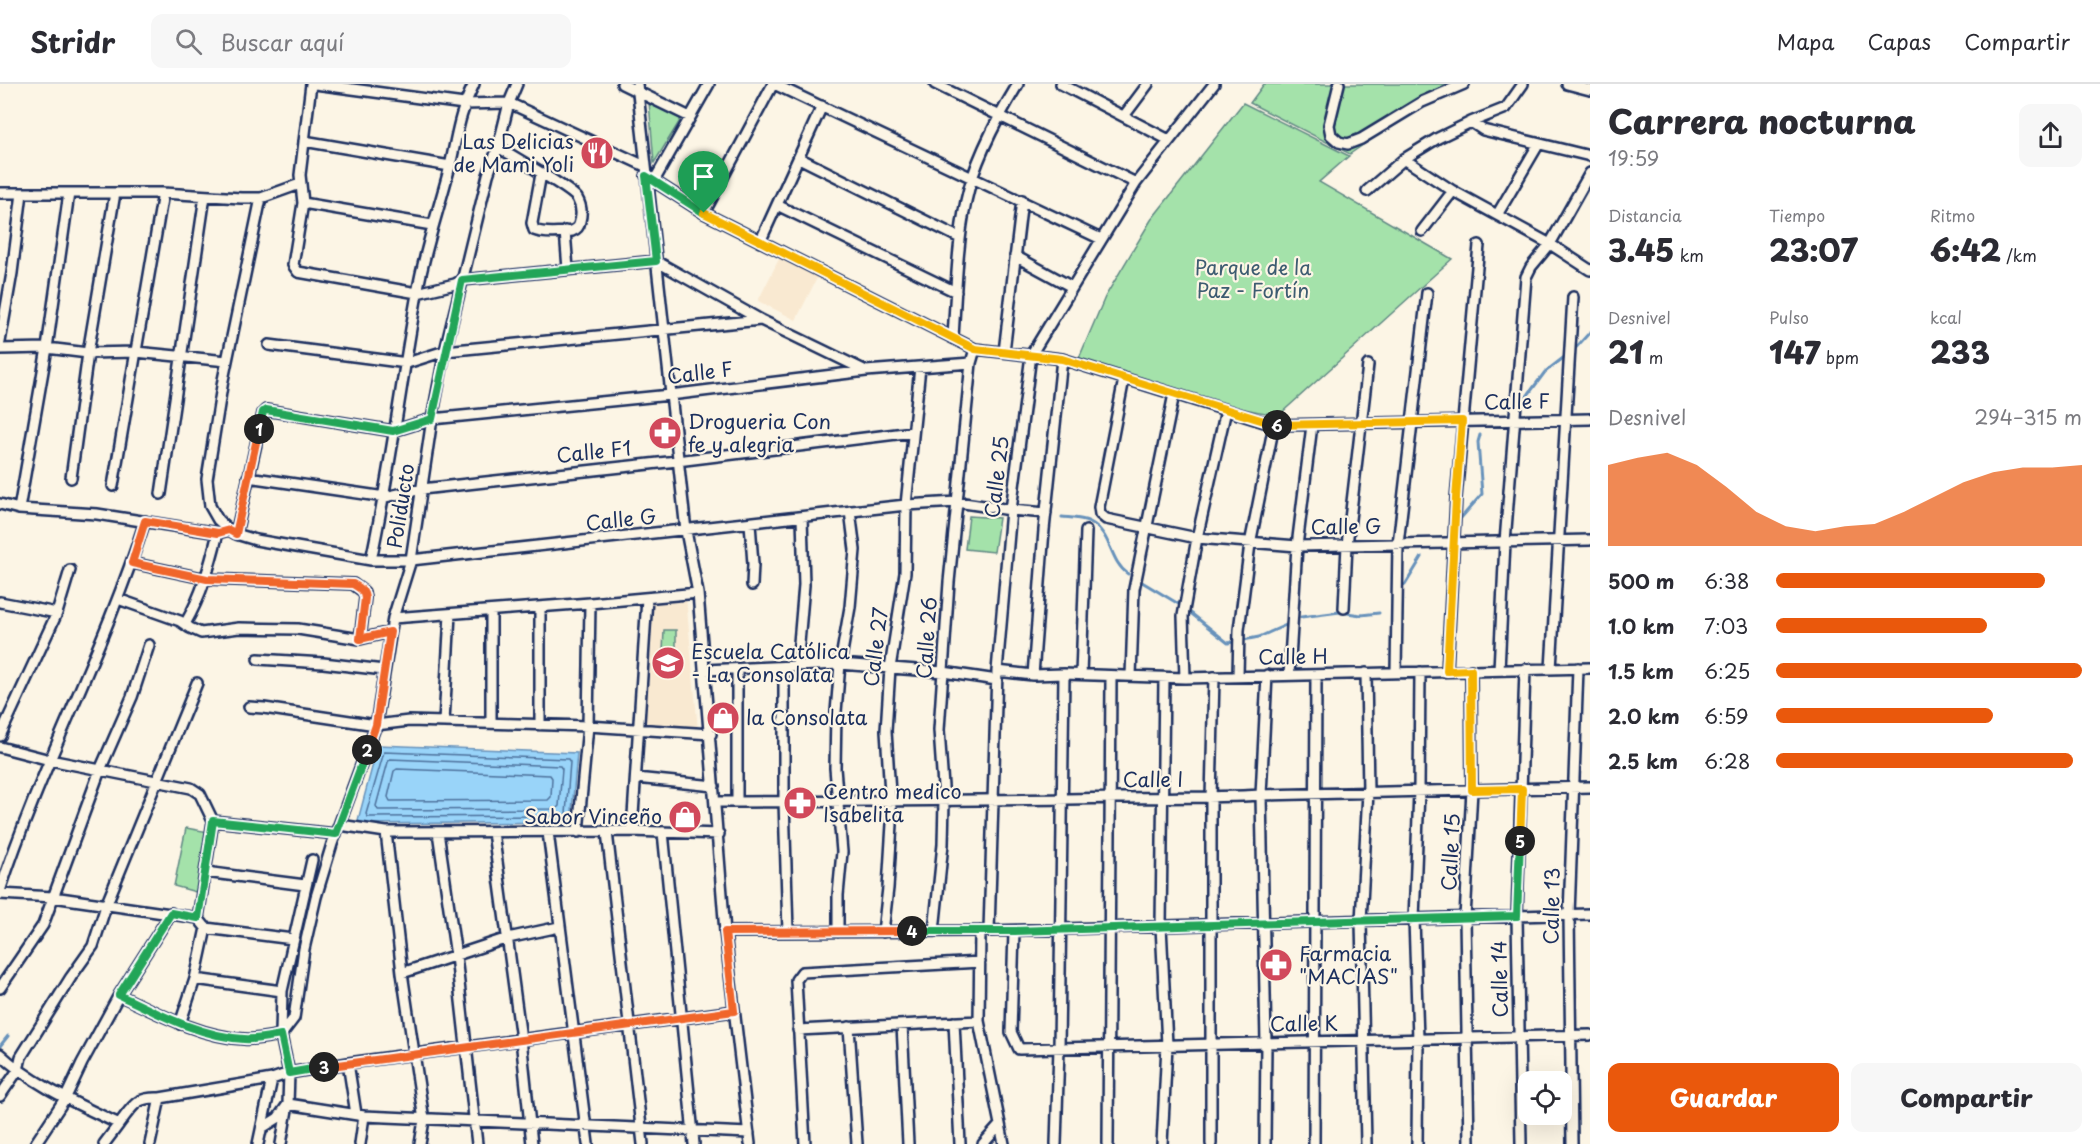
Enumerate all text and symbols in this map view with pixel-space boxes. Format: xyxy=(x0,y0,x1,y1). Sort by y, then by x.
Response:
search box xyxy=(151,14,571,68)
text: Stridr xyxy=(30,20,115,63)
icon: search xyxy=(172,25,205,58)
text: Buscar aquí xyxy=(220,25,344,58)
text: Mapa xyxy=(1777,25,1835,57)
text: Capas xyxy=(1868,25,1931,57)
text: Compartir xyxy=(1964,25,2070,57)
text: Carrera nocturna xyxy=(1608,95,1916,145)
button: share xyxy=(2019,104,2082,167)
place label: Las Delicias de Mami Yoli xyxy=(454,126,574,179)
restaurant icon: Las Delicias de Mami Yoli xyxy=(579,135,615,171)
text: 19:59 xyxy=(1608,143,1659,173)
pin xyxy=(678,151,729,213)
icon: arrive xyxy=(687,160,720,193)
text: Distancia xyxy=(1608,203,1682,227)
text: Tiempo xyxy=(1769,203,1825,227)
text: Ritmo xyxy=(1930,203,1975,227)
text: 3.45 xyxy=(1608,227,1674,272)
text: 23:07 xyxy=(1769,227,1858,272)
text: 6:42 xyxy=(1930,227,2001,272)
text: km xyxy=(1674,243,1704,267)
text: /km xyxy=(2001,243,2037,267)
park label: Parque de la Paz - Fortín xyxy=(1195,252,1311,305)
text: Desnivel xyxy=(1608,305,1670,329)
text: Pulso xyxy=(1769,305,1809,329)
text: kcal xyxy=(1930,305,1962,329)
text: 21 xyxy=(1608,329,1644,374)
text: 147 xyxy=(1769,329,1821,374)
text: 233 xyxy=(1930,329,1990,374)
text: m xyxy=(1644,345,1663,369)
text: bpm xyxy=(1821,345,1859,369)
street label: Calle F xyxy=(665,353,734,391)
street label: Calle F xyxy=(1484,385,1550,417)
text: Desnivel xyxy=(1608,402,1686,432)
text: 294–315 m xyxy=(1974,402,2082,432)
place label: Drogueria Con fe y alegria xyxy=(688,406,831,459)
pin: 6 xyxy=(1262,410,1292,440)
text: 6 xyxy=(1271,413,1283,437)
pin: 1 xyxy=(244,414,274,444)
pharmacy icon: Drogueria Con fe y alegria xyxy=(647,415,683,451)
text: 1 xyxy=(255,417,263,441)
street label: Calle F1 xyxy=(555,432,633,470)
street label: Calle 25 xyxy=(976,434,1016,520)
street label: Poliducto xyxy=(379,461,422,550)
street label: Calle G xyxy=(584,500,658,538)
street label: Calle G xyxy=(1310,510,1382,542)
text: 500 m xyxy=(1608,566,1675,596)
text: 6:38 xyxy=(1704,566,1749,596)
street label: Calle 26 xyxy=(908,596,944,680)
street label: Calle 27 xyxy=(855,605,895,688)
text: 1.0 km xyxy=(1608,611,1675,641)
text: 7:03 xyxy=(1704,611,1748,641)
place label: Escuela Católica - La Consolata xyxy=(691,636,850,689)
street label: Calle H xyxy=(1258,640,1328,672)
school or university icon: Escuela Católica - La Consolata xyxy=(650,645,686,681)
text: 1.5 km xyxy=(1608,656,1674,686)
text: 6:25 xyxy=(1704,656,1750,686)
shop icon: la Consolata xyxy=(705,700,741,736)
text: 2.0 km xyxy=(1608,701,1680,731)
text: 6:59 xyxy=(1704,701,1749,731)
place label: la Consolata xyxy=(746,702,868,732)
pin: 2 xyxy=(352,735,382,765)
text: 2 xyxy=(361,738,373,762)
text: 2.5 km xyxy=(1608,746,1678,776)
text: 6:28 xyxy=(1704,746,1750,776)
street label: Calle I xyxy=(1123,764,1183,794)
place label: Centro medico Isabelita xyxy=(823,776,962,829)
pharmacy icon: Centro medico Isabelita xyxy=(782,785,818,821)
shop icon: Sabor Vinceño xyxy=(667,799,703,835)
place label: Sabor Vinceño xyxy=(524,801,662,831)
street label: Calle 15 xyxy=(1433,812,1467,892)
pin: 5 xyxy=(1505,826,1535,856)
text: 5 xyxy=(1515,829,1525,853)
street label: Calle 13 xyxy=(1535,867,1567,945)
pin: 4 xyxy=(897,916,927,946)
text: 4 xyxy=(907,919,917,943)
place label: Farmacia "MACIAS" xyxy=(1299,938,1398,991)
street label: Calle 14 xyxy=(1483,940,1515,1018)
pharmacy icon: Farmacia "MACIAS" xyxy=(1258,947,1294,983)
street label: Calle K xyxy=(1270,1007,1338,1039)
pin: 3 xyxy=(309,1052,339,1082)
text: 3 xyxy=(319,1055,329,1079)
button: Guardar xyxy=(1608,1063,1839,1132)
button: Compartir xyxy=(1851,1063,2082,1132)
map controls xyxy=(1518,1071,1572,1125)
button: locate xyxy=(1518,1071,1572,1125)

